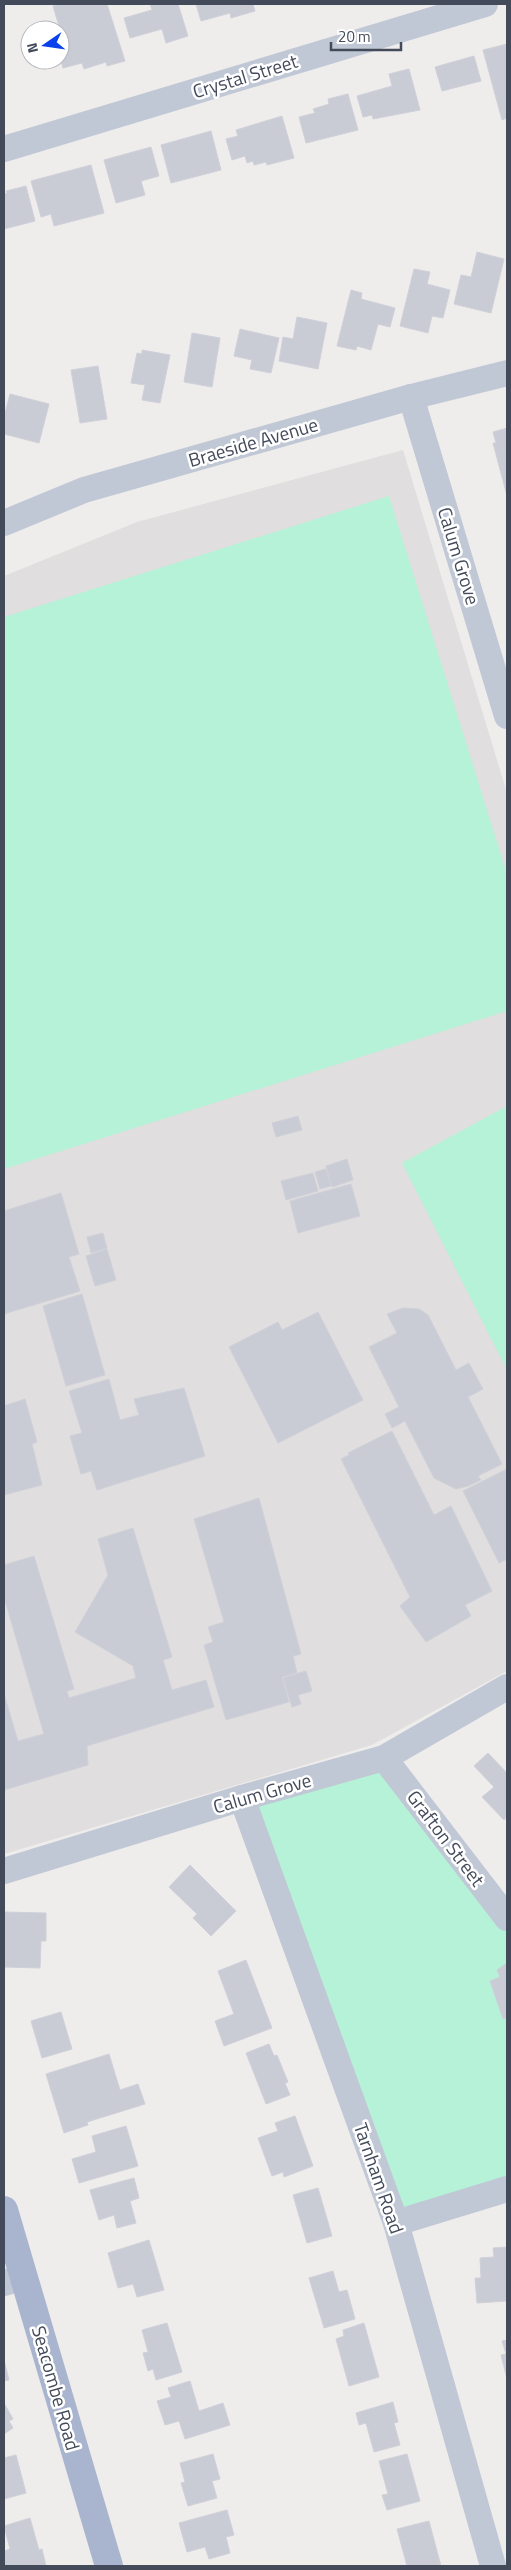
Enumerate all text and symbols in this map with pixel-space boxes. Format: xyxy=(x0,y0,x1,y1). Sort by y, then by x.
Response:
north arrow xyxy=(20,20,70,70)
scale bar xyxy=(331,20,401,52)
text: 20 m xyxy=(338,25,371,48)
text: N xyxy=(21,41,43,55)
street label: Crystal Street xyxy=(189,46,301,105)
street label: Braeside Avenue xyxy=(185,409,321,474)
street label: Calum Grove xyxy=(431,503,488,608)
street label: Calum Grove xyxy=(209,1765,314,1820)
street label: Grafton Street xyxy=(400,1783,493,1892)
street label: Tarnham Road xyxy=(347,2118,412,2237)
street label: Seacombe Road xyxy=(25,2322,88,2454)

